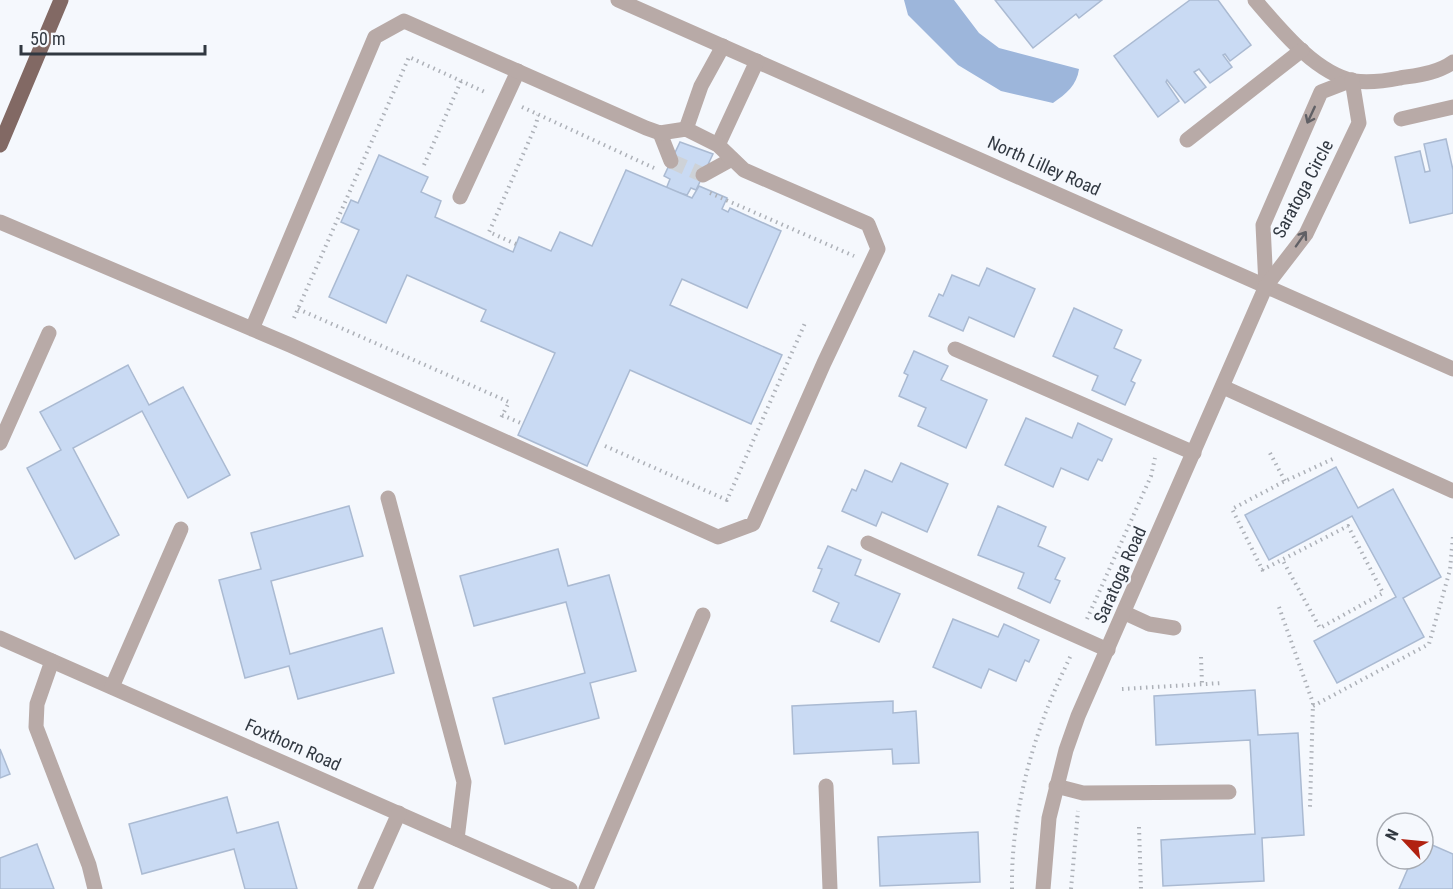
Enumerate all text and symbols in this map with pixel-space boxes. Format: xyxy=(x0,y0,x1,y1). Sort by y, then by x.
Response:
scale bar xyxy=(21,18,206,56)
text: 50 m xyxy=(30,28,65,49)
one-way arrow xyxy=(1304,106,1316,124)
street label: North Lilley Road xyxy=(985,131,1104,200)
street label: Saratoga Circle xyxy=(1268,136,1337,241)
one-way arrow xyxy=(1295,232,1307,248)
street label: Saratoga Road xyxy=(1089,523,1150,626)
street label: Foxthorn Road xyxy=(242,714,344,775)
north arrow xyxy=(1375,811,1435,871)
text: N xyxy=(1381,826,1403,843)

